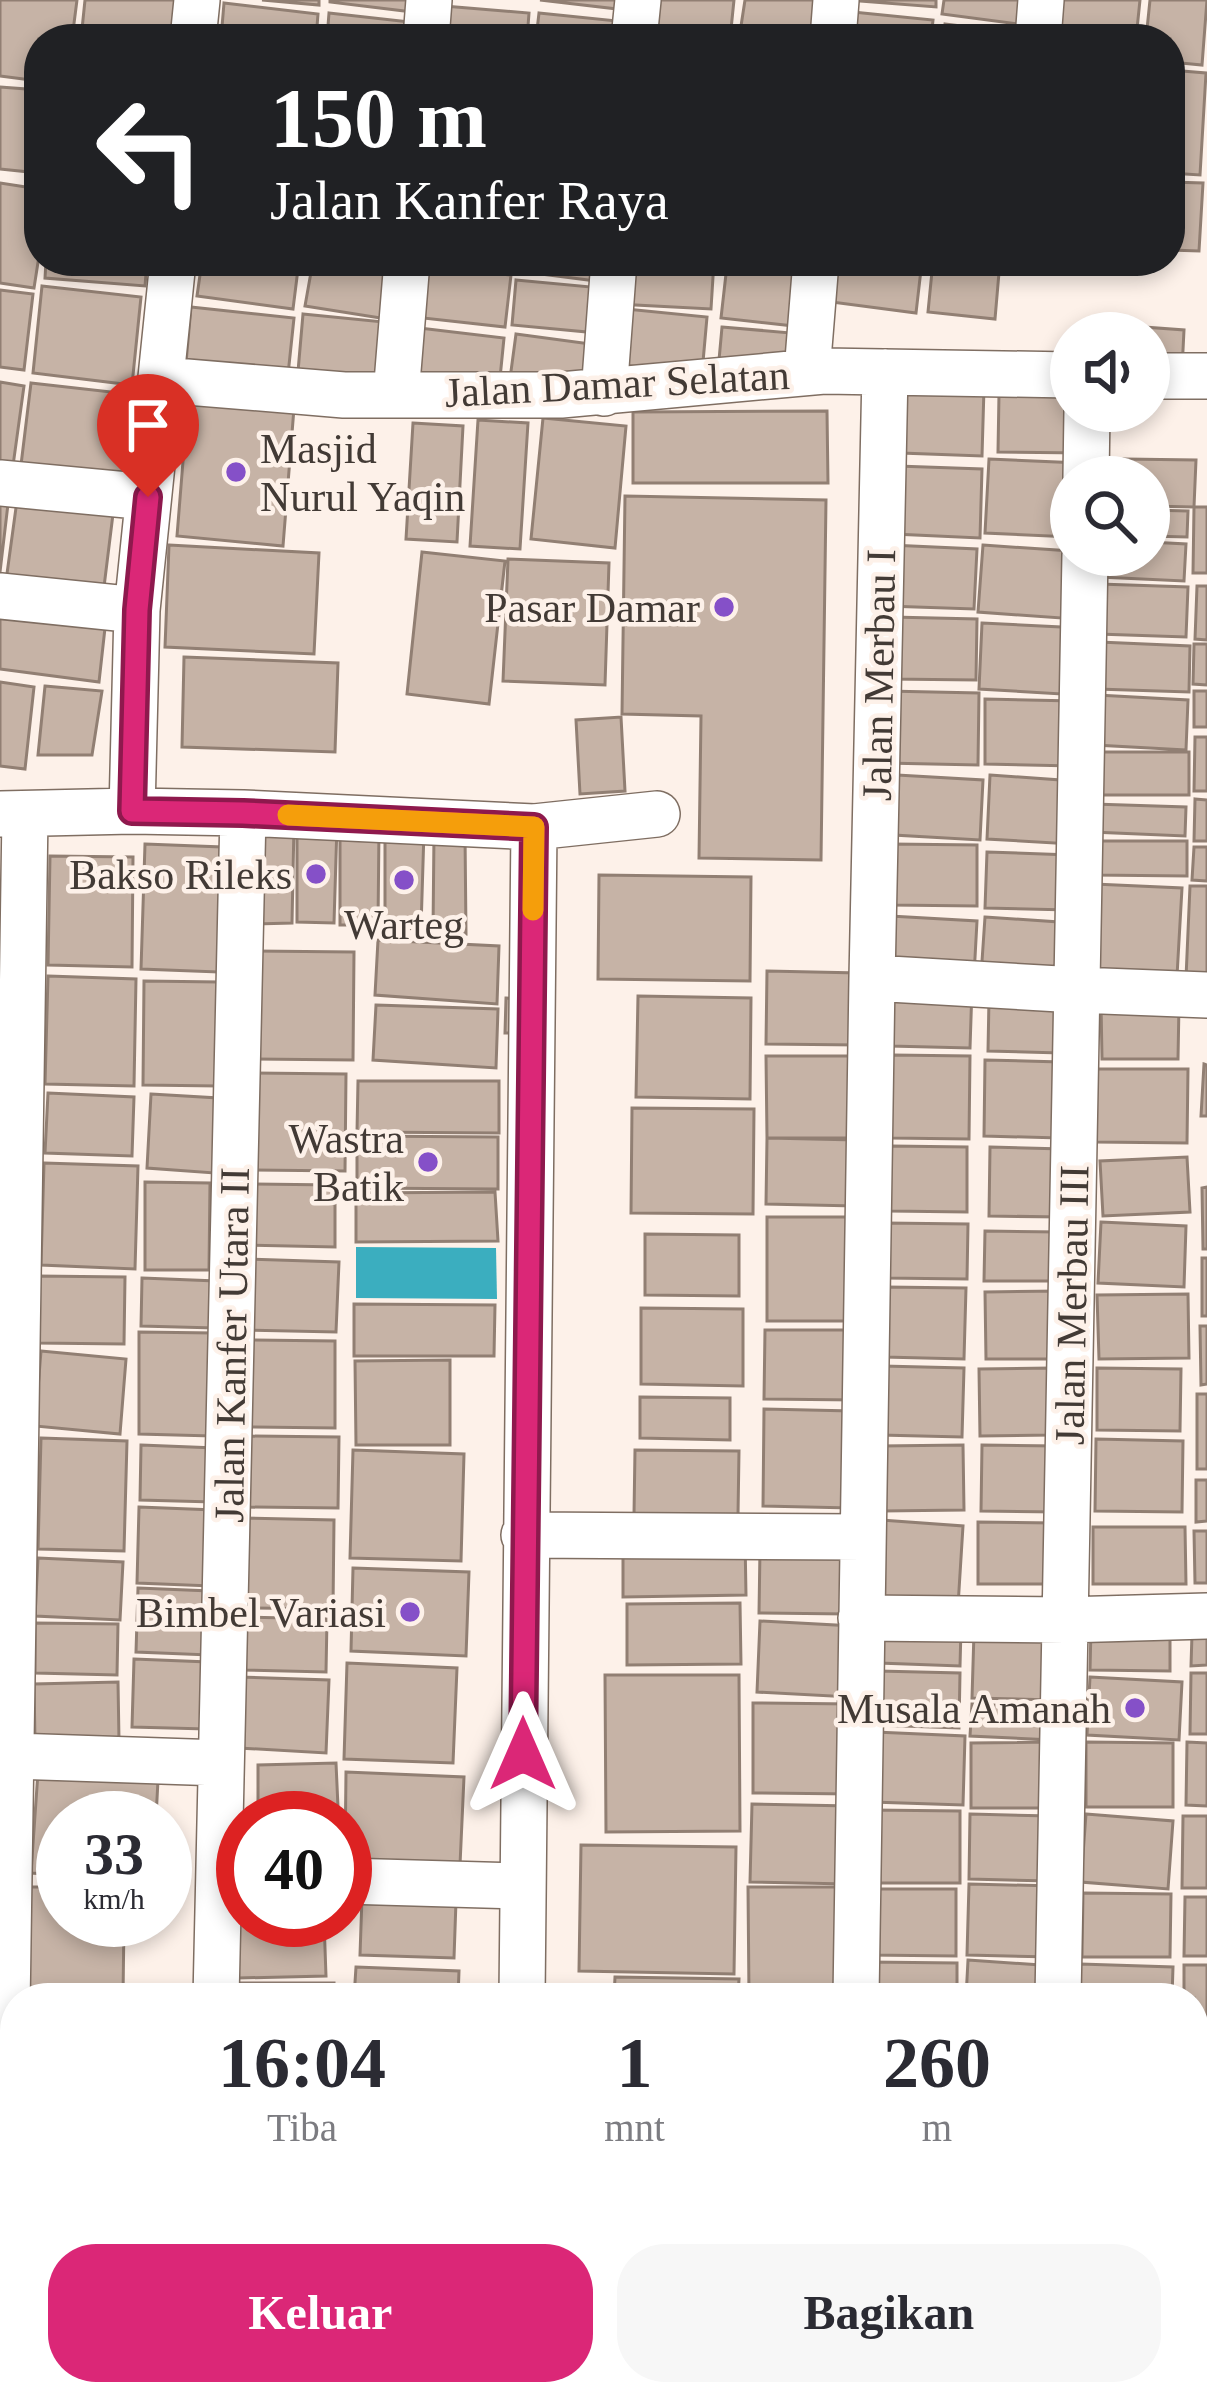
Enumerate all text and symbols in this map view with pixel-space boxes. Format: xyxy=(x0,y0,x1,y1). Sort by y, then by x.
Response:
icon: left xyxy=(72,72,228,228)
text: 150 m xyxy=(270,72,487,165)
text: Jalan Kanfer Raya xyxy=(270,171,669,231)
map controls xyxy=(1050,312,1170,576)
button: sound xyxy=(1050,312,1170,432)
street label: Jalan Damar Selatan xyxy=(443,352,791,416)
pin xyxy=(97,374,199,497)
icon: arrive xyxy=(115,392,181,458)
place label: Masjid Nurul Yaqin xyxy=(260,426,465,520)
button: search xyxy=(1050,456,1170,576)
marker: Masjid Nurul Yaqin xyxy=(223,459,249,485)
street label: Jalan Merbau I xyxy=(854,549,904,801)
place label: Pasar Damar xyxy=(484,585,700,631)
marker: Pasar Damar xyxy=(711,594,737,620)
place label: Bakso Rileks xyxy=(69,852,292,898)
marker: Bakso Rileks xyxy=(303,861,329,887)
marker: Warteg xyxy=(391,867,417,893)
place label: Warteg xyxy=(344,902,464,948)
place label: Wastra Batik xyxy=(288,1116,404,1210)
marker: Wastra Batik xyxy=(415,1149,441,1175)
street label: Jalan Merbau III xyxy=(1047,1165,1097,1445)
street label: Jalan Kanfer Utara II xyxy=(206,1167,258,1523)
place label: Bimbel Variasi xyxy=(136,1590,386,1636)
marker: Bimbel Variasi xyxy=(397,1599,423,1625)
place label: Musala Amanah xyxy=(837,1686,1111,1732)
position arrow xyxy=(460,1691,586,1817)
marker: Musala Amanah xyxy=(1122,1695,1148,1721)
speed limit sign: 40 xyxy=(216,1791,372,1947)
text: 33 xyxy=(84,1821,144,1887)
text: km/h xyxy=(83,1882,145,1915)
text: 16:04 xyxy=(218,2023,386,2103)
text: 1 xyxy=(616,2023,652,2103)
text: 260 xyxy=(883,2023,991,2103)
text: Tiba xyxy=(267,2106,337,2149)
text: mnt xyxy=(604,2106,665,2149)
text: m xyxy=(922,2106,952,2149)
button: Keluar xyxy=(48,2244,593,2382)
button: Bagikan xyxy=(617,2244,1161,2382)

